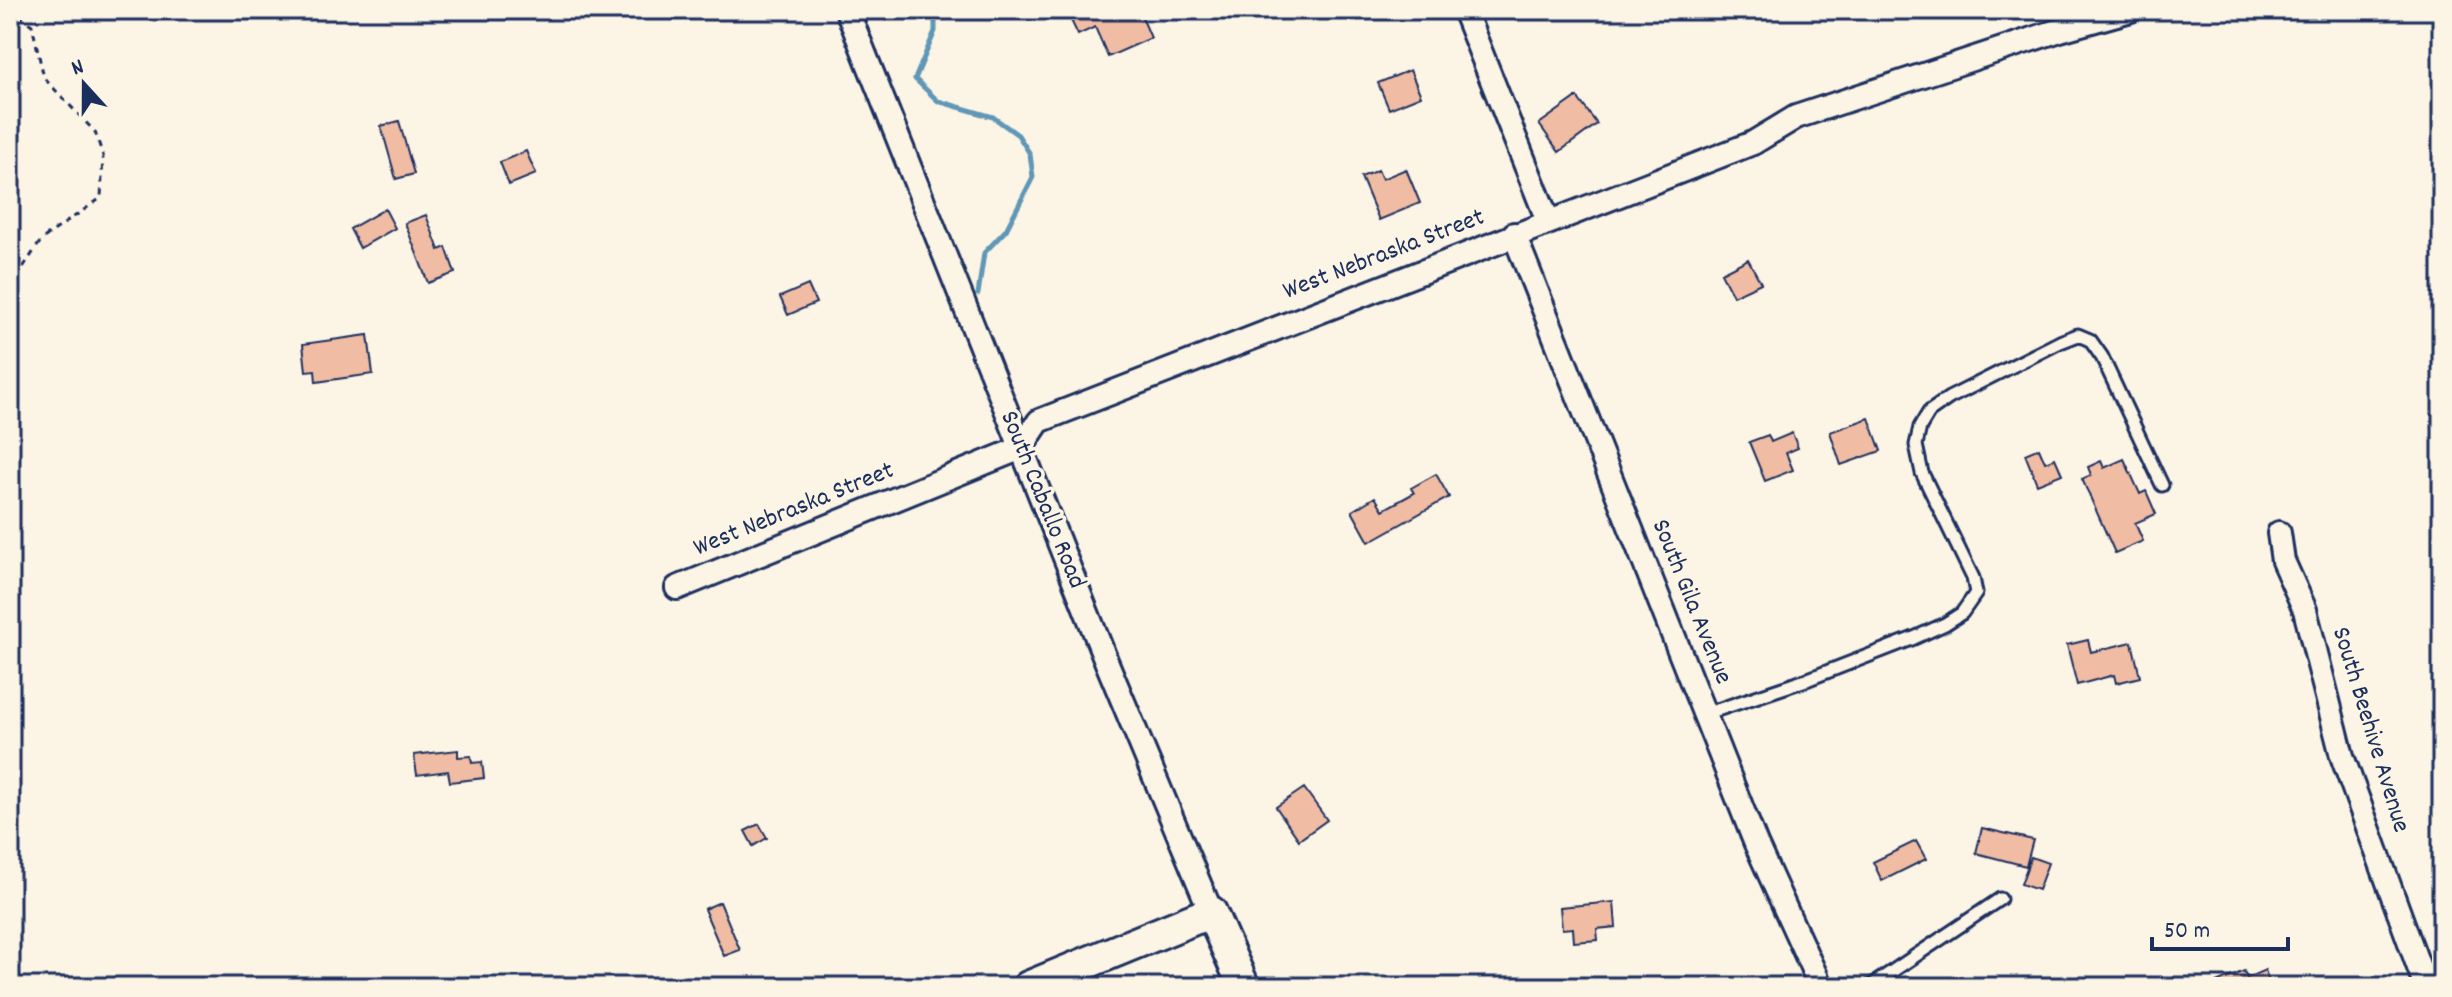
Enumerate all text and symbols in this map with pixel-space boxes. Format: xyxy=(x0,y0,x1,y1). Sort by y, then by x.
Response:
north arrow xyxy=(44,44,124,124)
text: N xyxy=(67,52,89,85)
street label: West Nebraska Street xyxy=(1278,199,1491,310)
street label: South Caballo Road xyxy=(989,406,1095,594)
street label: West Nebraska Street xyxy=(688,453,900,567)
street label: South Gila Avenue xyxy=(1641,514,1741,690)
street label: South Beehive Avenue xyxy=(2321,623,2419,837)
scale bar xyxy=(2152,901,2288,951)
text: 50 m xyxy=(2164,915,2210,949)

